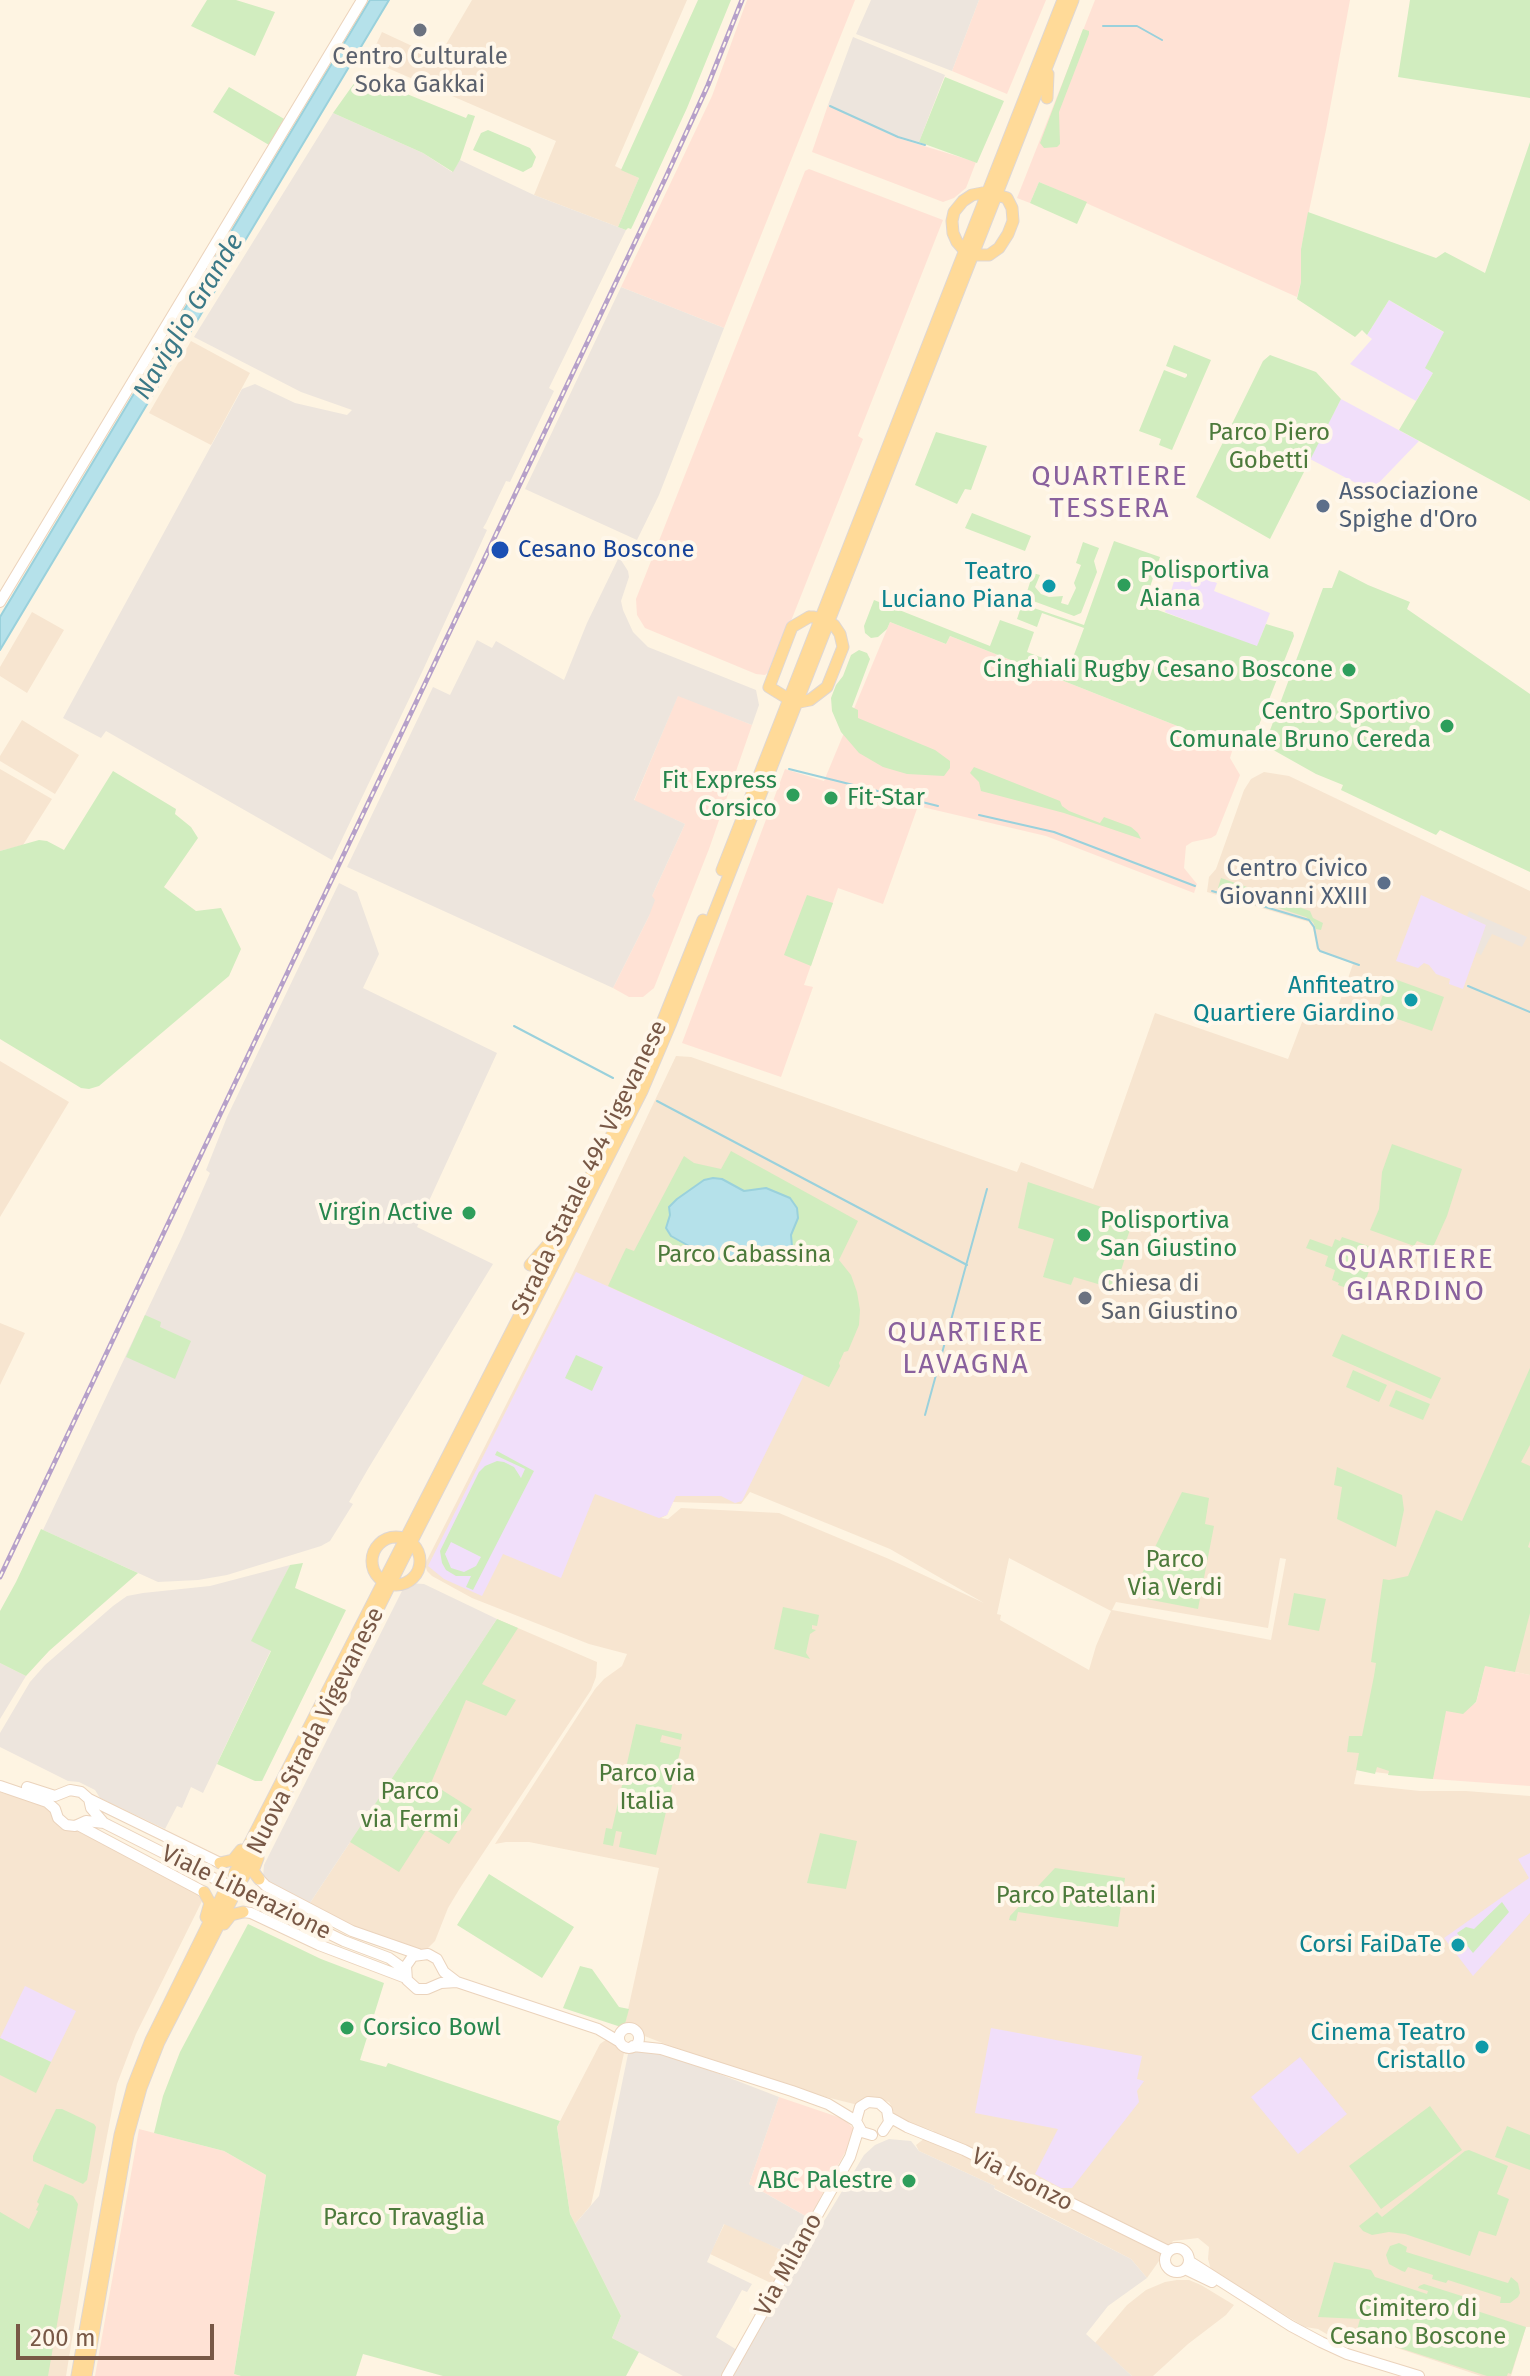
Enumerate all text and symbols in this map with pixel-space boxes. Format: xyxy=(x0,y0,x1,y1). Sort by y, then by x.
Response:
marker: Centro Culturale Soka Gakkai xyxy=(411,21,429,39)
place label: Centro Culturale Soka Gakkai xyxy=(332,43,508,99)
water label: Naviglio Grande xyxy=(127,229,251,405)
park label: Parco Piero Gobetti xyxy=(1208,419,1330,475)
district label: QUARTIERE TESSERA xyxy=(1031,460,1189,526)
place label: Associazione Spighe d'Oro xyxy=(1339,478,1479,534)
marker: Associazione Spighe d'Oro xyxy=(1314,497,1332,515)
place label: Cesano Boscone xyxy=(518,536,694,564)
marker: Cesano Boscone xyxy=(489,539,511,561)
place label: Polisportiva Aiana xyxy=(1140,557,1270,613)
place label: Teatro Luciano Piana xyxy=(881,558,1033,614)
marker: Polisportiva Aiana xyxy=(1115,576,1133,594)
marker: Teatro Luciano Piana xyxy=(1040,577,1058,595)
place label: Cinghiali Rugby Cesano Boscone xyxy=(983,656,1333,684)
marker: Cinghiali Rugby Cesano Boscone xyxy=(1340,661,1358,679)
place label: Centro Sportivo Comunale Bruno Cereda xyxy=(1169,698,1431,754)
marker: Centro Sportivo Comunale Bruno Cereda xyxy=(1438,717,1456,735)
place label: Fit Express Corsico xyxy=(662,767,777,823)
place label: Fit-Star xyxy=(847,784,925,812)
marker: Fit Express Corsico xyxy=(784,786,802,804)
marker: Fit-Star xyxy=(822,789,840,807)
place label: Centro Civico Giovanni XXIII xyxy=(1219,855,1368,911)
marker: Centro Civico Giovanni XXIII xyxy=(1375,874,1393,892)
place label: Anfiteatro Quartiere Giardino xyxy=(1193,972,1395,1028)
marker: Anfiteatro Quartiere Giardino xyxy=(1402,991,1420,1009)
street label: Strada Statale 494 Vigevanese xyxy=(506,1016,674,1320)
place label: Virgin Active xyxy=(319,1199,453,1227)
marker: Virgin Active xyxy=(460,1204,478,1222)
place label: Polisportiva San Giustino xyxy=(1100,1207,1237,1263)
marker: Polisportiva San Giustino xyxy=(1075,1226,1093,1244)
park label: Parco Cabassina xyxy=(657,1241,831,1269)
district label: QUARTIERE GIARDINO xyxy=(1337,1243,1495,1309)
place label: Chiesa di San Giustino xyxy=(1101,1270,1238,1326)
marker: Chiesa di San Giustino xyxy=(1076,1289,1094,1307)
district label: QUARTIERE LAVAGNA xyxy=(887,1316,1045,1382)
park label: Parco Via Verdi xyxy=(1127,1546,1223,1602)
street label: Nuova Strada Vigevanese xyxy=(241,1603,391,1859)
park label: Parco via Italia xyxy=(598,1760,696,1816)
park label: Parco via Fermi xyxy=(361,1778,459,1834)
street label: Viale Liberazione xyxy=(156,1839,336,1947)
park label: Parco Patellani xyxy=(996,1882,1156,1910)
place label: Corsi FaiDaTe xyxy=(1299,1931,1442,1959)
marker: Corsi FaiDaTe xyxy=(1449,1936,1467,1954)
place label: Corsico Bowl xyxy=(363,2014,501,2042)
marker: Corsico Bowl xyxy=(338,2019,356,2037)
place label: Cinema Teatro Cristallo xyxy=(1310,2019,1466,2075)
marker: Cinema Teatro Cristallo xyxy=(1473,2038,1491,2056)
street label: Via Isonzo xyxy=(966,2142,1078,2218)
place label: ABC Palestre xyxy=(758,2167,893,2195)
marker: ABC Palestre xyxy=(900,2172,918,2190)
park label: Parco Travaglia xyxy=(323,2204,485,2232)
street label: Via Milano xyxy=(749,2209,829,2321)
park label: Cimitero di Cesano Boscone xyxy=(1330,2295,1506,2351)
scale bar xyxy=(20,2308,218,2358)
text: 200 m xyxy=(30,2324,96,2352)

